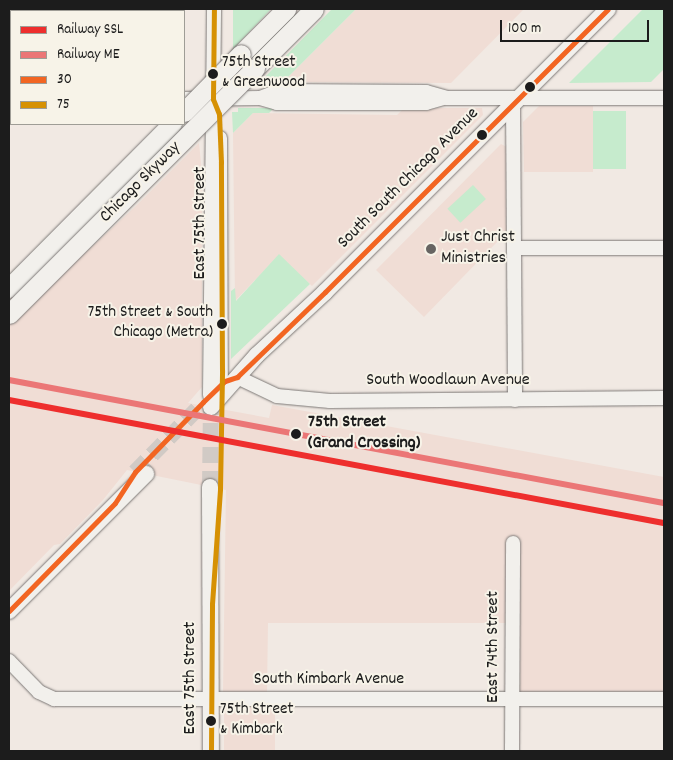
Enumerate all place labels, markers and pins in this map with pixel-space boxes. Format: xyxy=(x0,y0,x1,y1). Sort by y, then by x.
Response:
place label: 75th Street & Greenwood xyxy=(222,54,305,94)
marker: 75th Street & Greenwood xyxy=(208,69,218,79)
unlabelled marker xyxy=(525,82,535,92)
unlabelled marker xyxy=(477,130,487,140)
place label: Just Christ Ministries xyxy=(441,228,515,270)
marker: Just Christ Ministries xyxy=(425,243,437,255)
place label: 75th Street & South Chicago (Metra) xyxy=(88,304,213,344)
marker: 75th Street & South Chicago (Metra) xyxy=(217,319,227,329)
place label: 75th Street (Grand Crossing) xyxy=(308,413,420,456)
marker: 75th Street (Grand Crossing) xyxy=(288,426,304,442)
place label: 75th Street & Kimbark xyxy=(220,701,294,741)
marker: 75th Street & Kimbark xyxy=(206,716,216,726)

